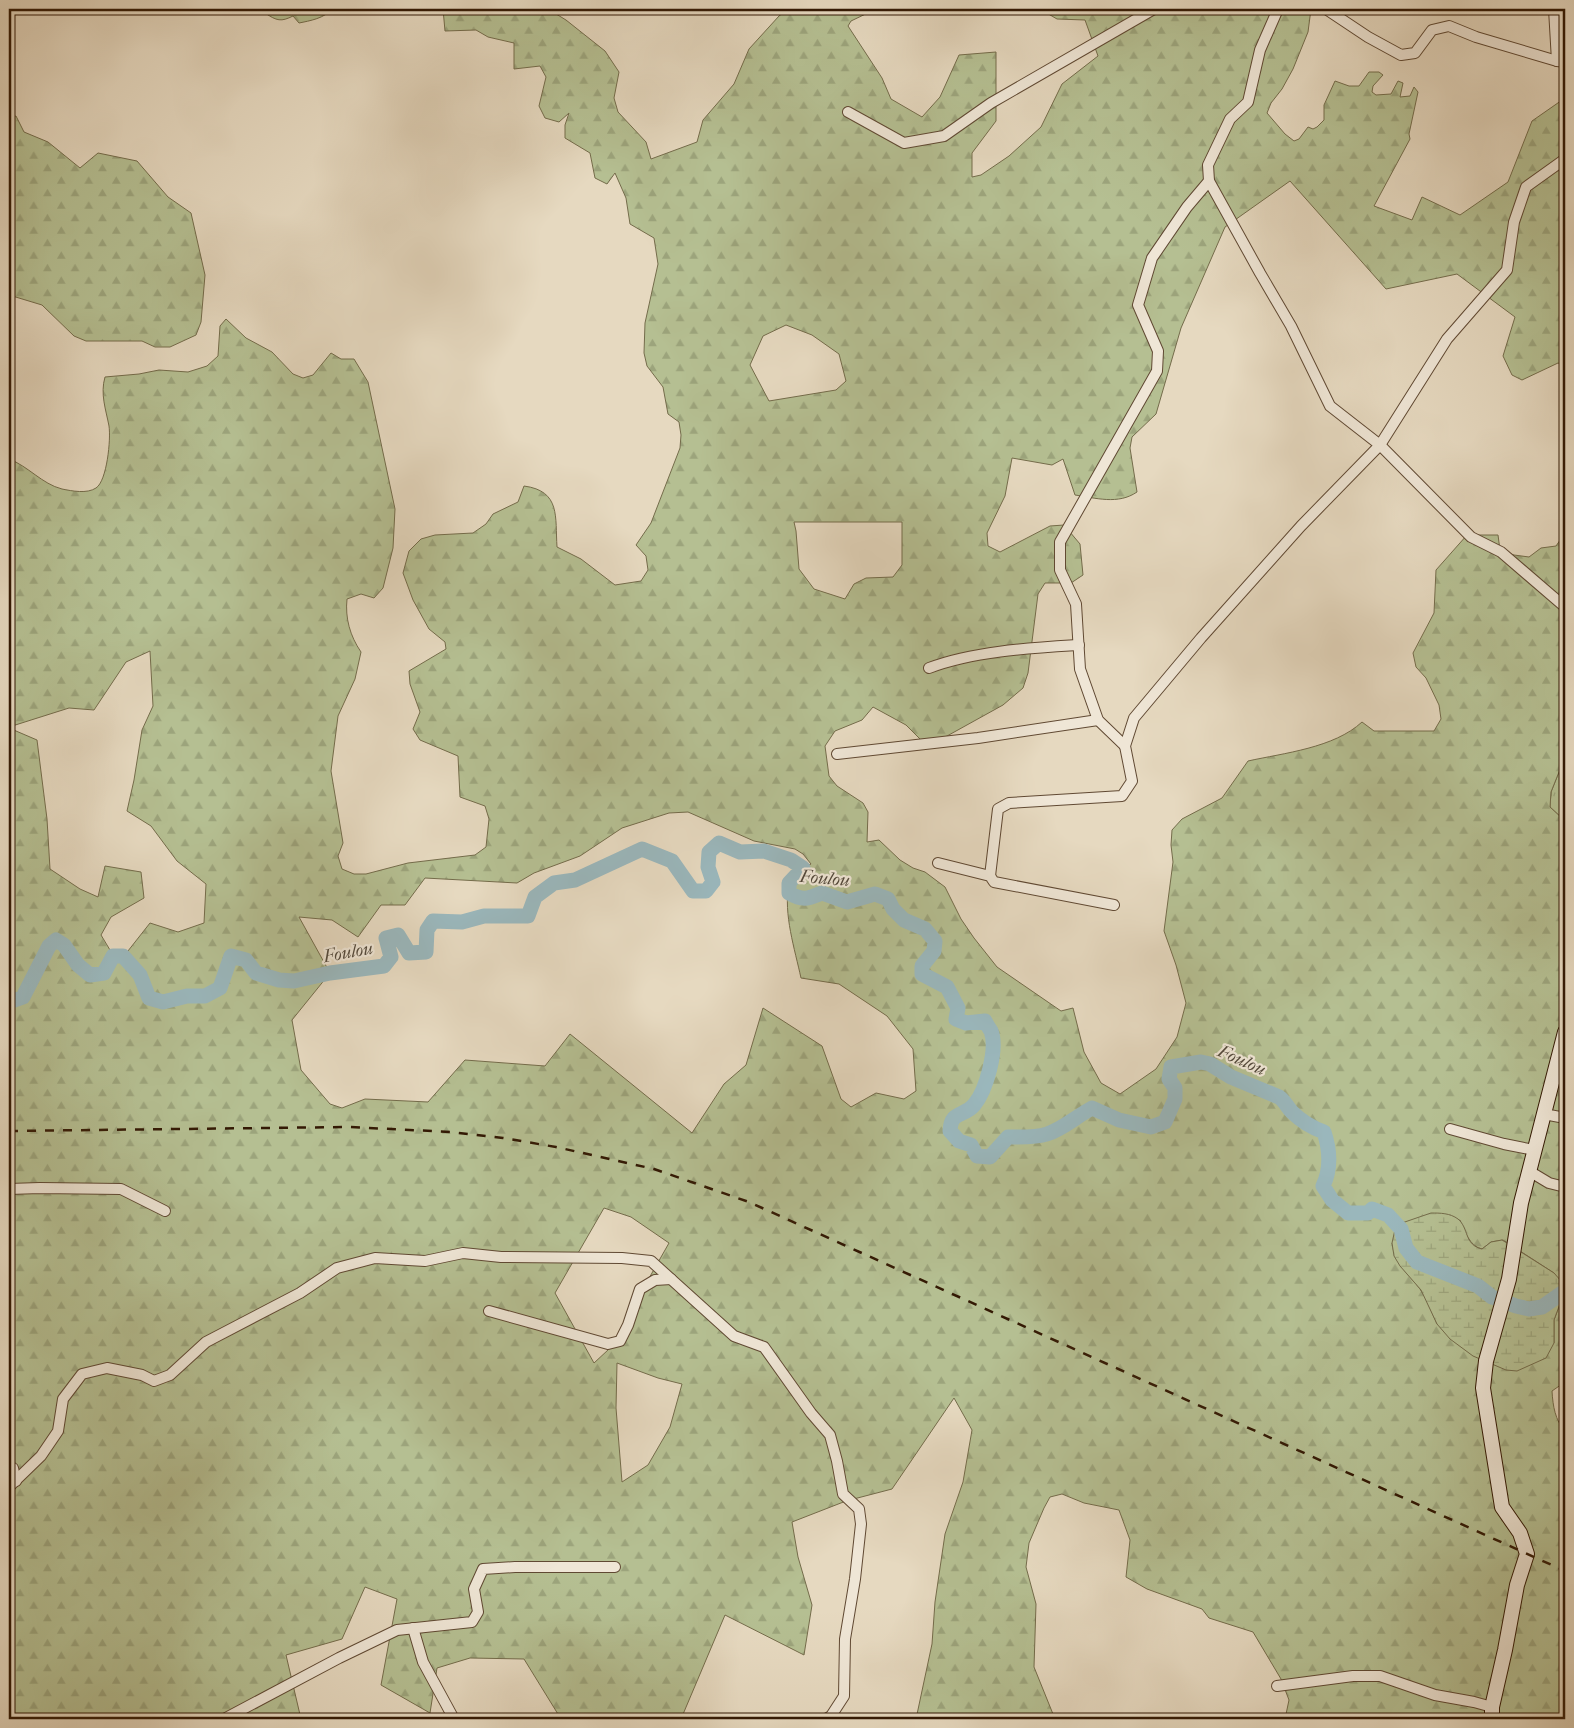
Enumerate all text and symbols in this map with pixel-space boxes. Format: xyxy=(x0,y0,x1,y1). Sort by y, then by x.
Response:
water label: Foulou xyxy=(798,866,851,891)
water label: Foulou xyxy=(321,938,375,967)
water label: Foulou xyxy=(1214,1040,1269,1080)

